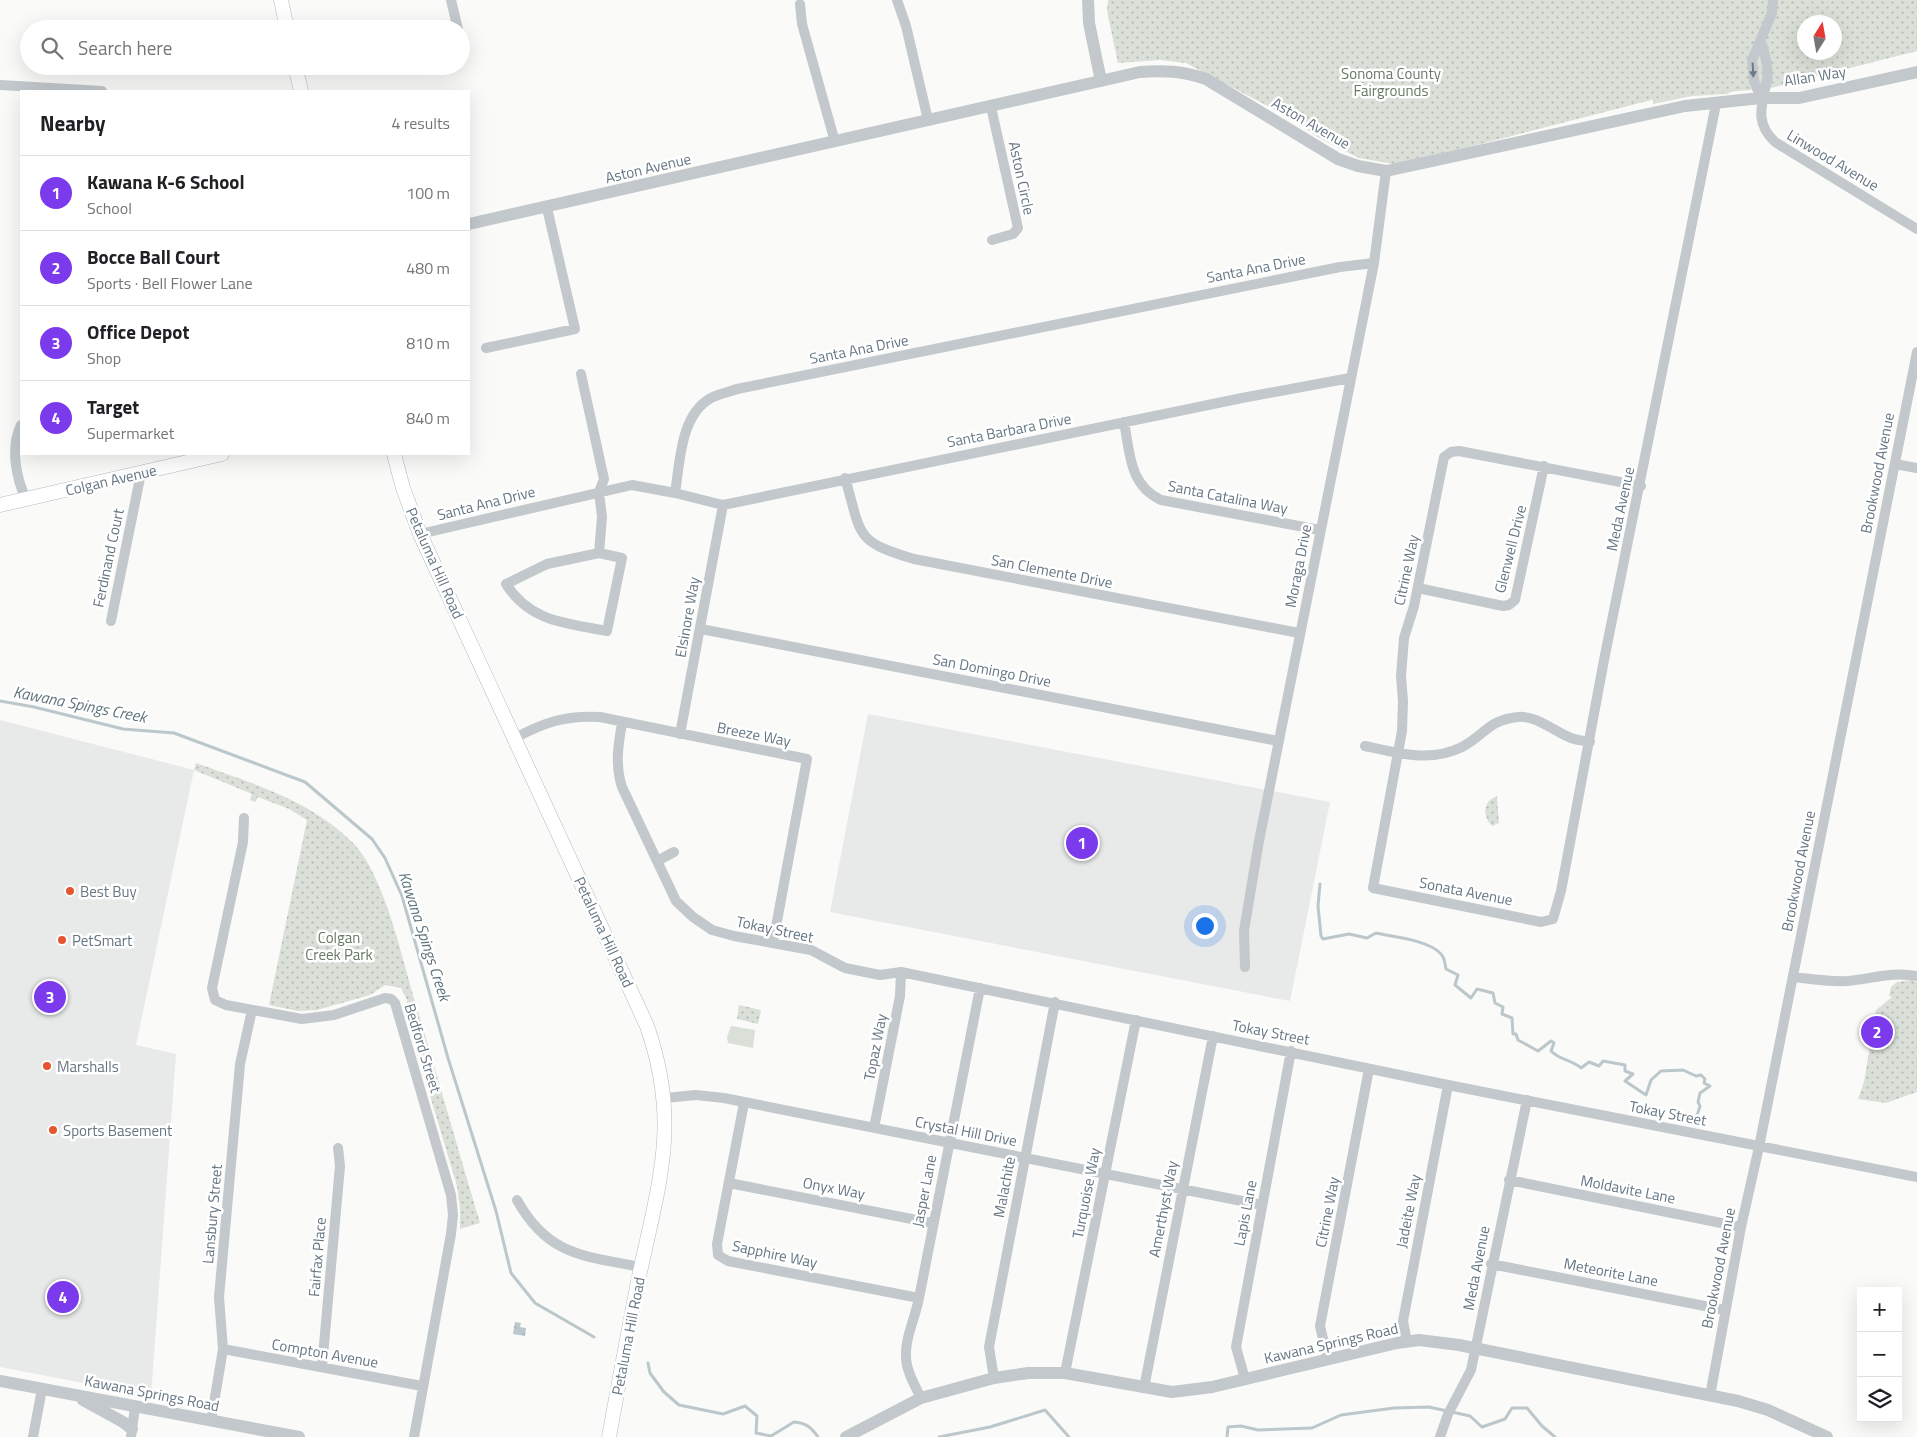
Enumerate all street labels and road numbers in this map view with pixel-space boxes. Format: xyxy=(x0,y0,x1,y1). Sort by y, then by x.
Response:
street label: Allan Way xyxy=(1782,60,1848,92)
street label: Aston Avenue xyxy=(1267,91,1355,155)
street label: Linwood Avenue xyxy=(1783,123,1883,197)
street label: Aston Circle xyxy=(1003,139,1041,217)
street label: Aston Avenue xyxy=(603,147,693,189)
street label: Santa Ana Drive xyxy=(1205,247,1307,289)
street label: Santa Ana Drive xyxy=(808,328,910,370)
street label: Santa Barbara Drive xyxy=(945,407,1073,453)
street label: Brookwood Avenue xyxy=(1854,411,1900,535)
street label: Colgan Avenue xyxy=(63,458,159,502)
street label: Meda Avenue xyxy=(1600,465,1640,553)
street label: Santa Catalina Way xyxy=(1166,474,1290,520)
street label: Santa Ana Drive xyxy=(435,480,537,526)
street label: Glenwell Drive xyxy=(1488,502,1532,596)
street label: Petaluma Hill Road xyxy=(400,503,470,623)
street label: Ferdinand Court xyxy=(86,506,130,610)
street label: Moraga Drive xyxy=(1279,522,1317,610)
street label: Citrine Way xyxy=(1387,532,1425,608)
street label: San Clemente Drive xyxy=(989,548,1115,594)
street label: Elsinore Way xyxy=(669,575,705,659)
street label: San Domingo Drive xyxy=(931,647,1053,693)
street label: Breeze Way xyxy=(715,716,793,752)
street label: Brookwood Avenue xyxy=(1775,809,1821,933)
street label: Sonata Avenue xyxy=(1417,871,1515,911)
street label: Petaluma Hill Road xyxy=(568,873,640,991)
street label: Tokay Street xyxy=(734,910,816,949)
street label: Bedford Street xyxy=(398,1000,448,1096)
street label: Topaz Way xyxy=(857,1012,893,1082)
street label: Tokay Street xyxy=(1230,1013,1312,1051)
street label: Tokay Street xyxy=(1627,1094,1709,1132)
street label: Crystal Hill Drive xyxy=(913,1110,1019,1152)
street label: Turquoise Way xyxy=(1066,1146,1106,1240)
street label: Jasper Lane xyxy=(906,1153,942,1229)
street label: Malachite xyxy=(987,1154,1021,1220)
street label: Amerthyst Way xyxy=(1142,1159,1184,1259)
street label: Lansbury Street xyxy=(196,1162,228,1265)
street label: Moldavite Lane xyxy=(1579,1169,1677,1209)
street label: Onyx Way xyxy=(801,1171,867,1205)
street label: Jadeite Way xyxy=(1390,1172,1426,1250)
street label: Citrine Way xyxy=(1309,1175,1345,1249)
street label: Lapis Lane xyxy=(1227,1178,1263,1248)
street label: Brookwood Avenue xyxy=(1695,1206,1741,1330)
street label: Fairfax Place xyxy=(302,1216,332,1298)
street label: Meda Avenue xyxy=(1457,1224,1495,1312)
street label: Sapphire Way xyxy=(730,1234,820,1274)
street label: Meteorite Lane xyxy=(1562,1252,1660,1292)
street label: Petaluma Hill Road xyxy=(605,1275,651,1397)
street label: Kawana Springs Road xyxy=(1262,1316,1400,1370)
street label: Compton Avenue xyxy=(270,1332,380,1374)
street label: Kawana Springs Road xyxy=(83,1369,221,1417)

